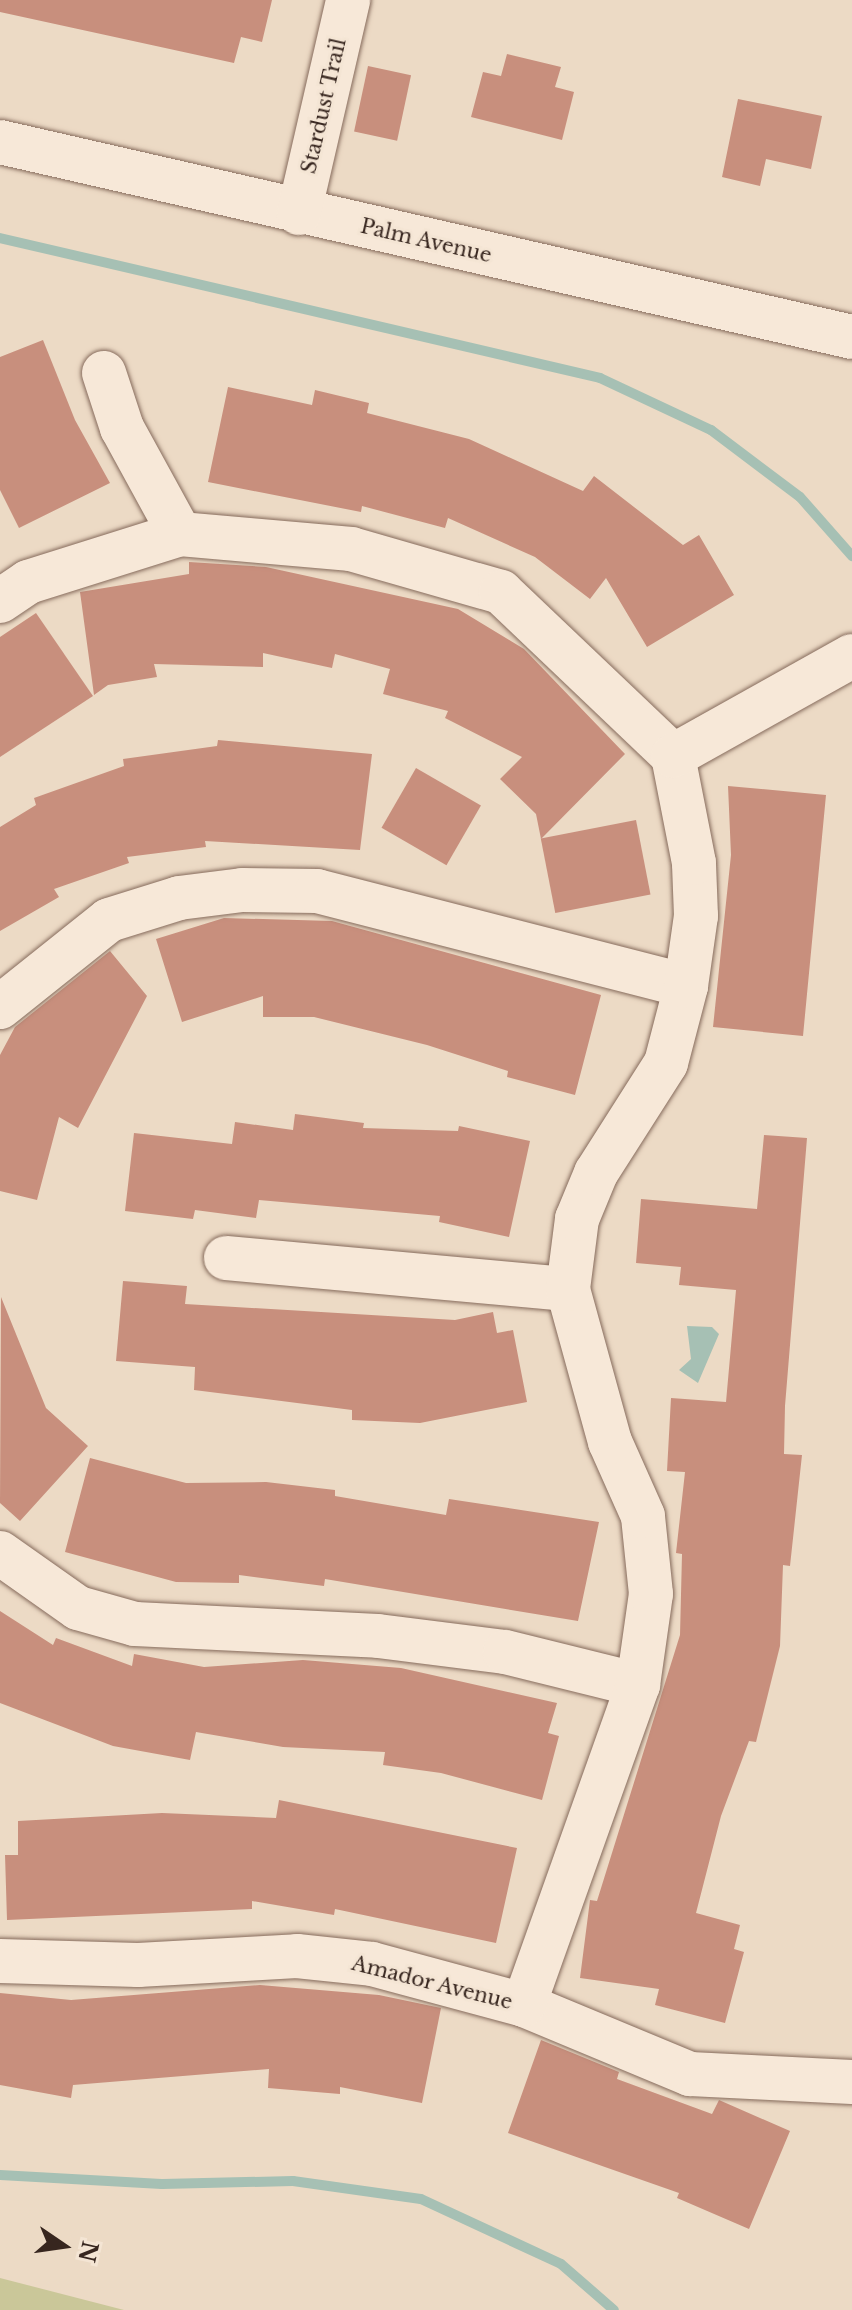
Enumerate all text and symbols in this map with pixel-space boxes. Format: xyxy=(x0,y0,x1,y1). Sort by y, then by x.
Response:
street label: Stardust Trail xyxy=(297,36,351,176)
street label: Palm Avenue xyxy=(358,214,494,268)
street label: Amador Avenue xyxy=(349,1951,515,2015)
north arrow xyxy=(24,2206,104,2286)
text: N xyxy=(72,2238,103,2265)

